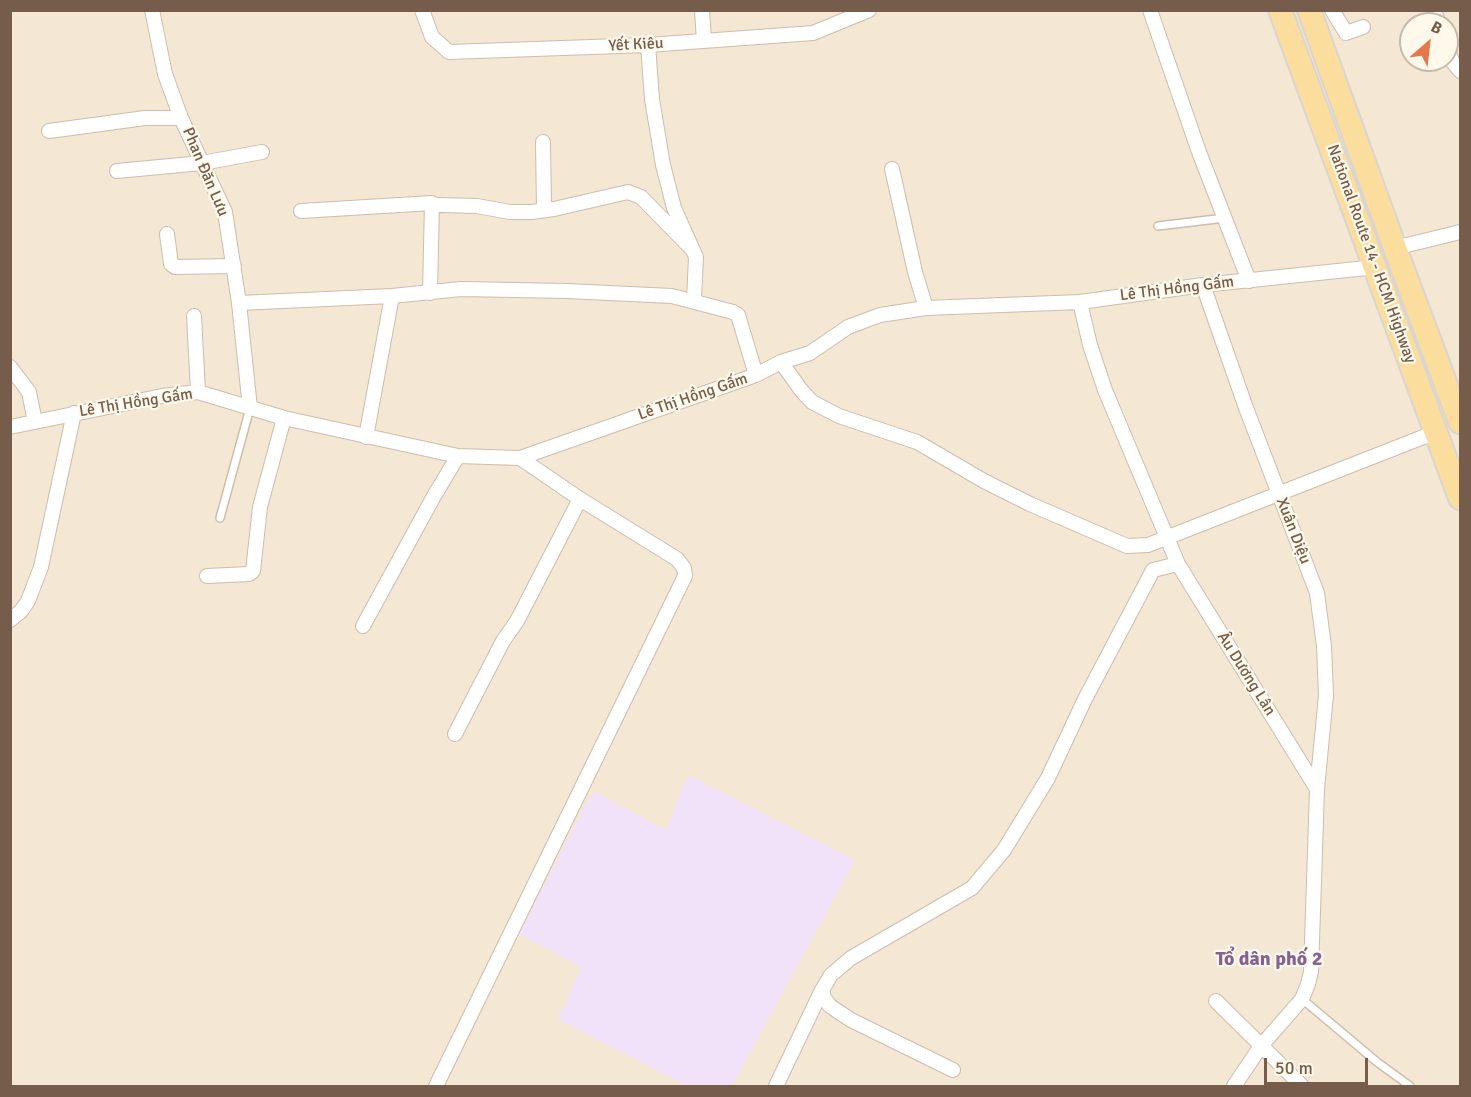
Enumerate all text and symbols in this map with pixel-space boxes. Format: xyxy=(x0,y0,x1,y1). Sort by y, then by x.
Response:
north arrow xyxy=(1399,12,1459,72)
text: B xyxy=(1427,17,1446,39)
street label: Yết Kiêu xyxy=(608,34,664,56)
street label: Phan Đăn Lưu xyxy=(178,125,232,219)
street label: National Route 14 - HCM Highway xyxy=(1322,142,1420,366)
street label: Lê Thị Hồng Gấm xyxy=(1119,272,1235,306)
street label: Lê Thị Hồng Gấm xyxy=(636,369,750,425)
street label: Lê Thị Hồng Gấm xyxy=(78,385,194,421)
street label: Xuân Diệu xyxy=(1272,495,1314,567)
street label: Âu Dương Lân xyxy=(1213,629,1279,719)
district label: Tổ dân phố 2 xyxy=(1216,948,1322,972)
scale bar xyxy=(1267,1046,1370,1084)
text: 50 m xyxy=(1275,1057,1313,1079)

